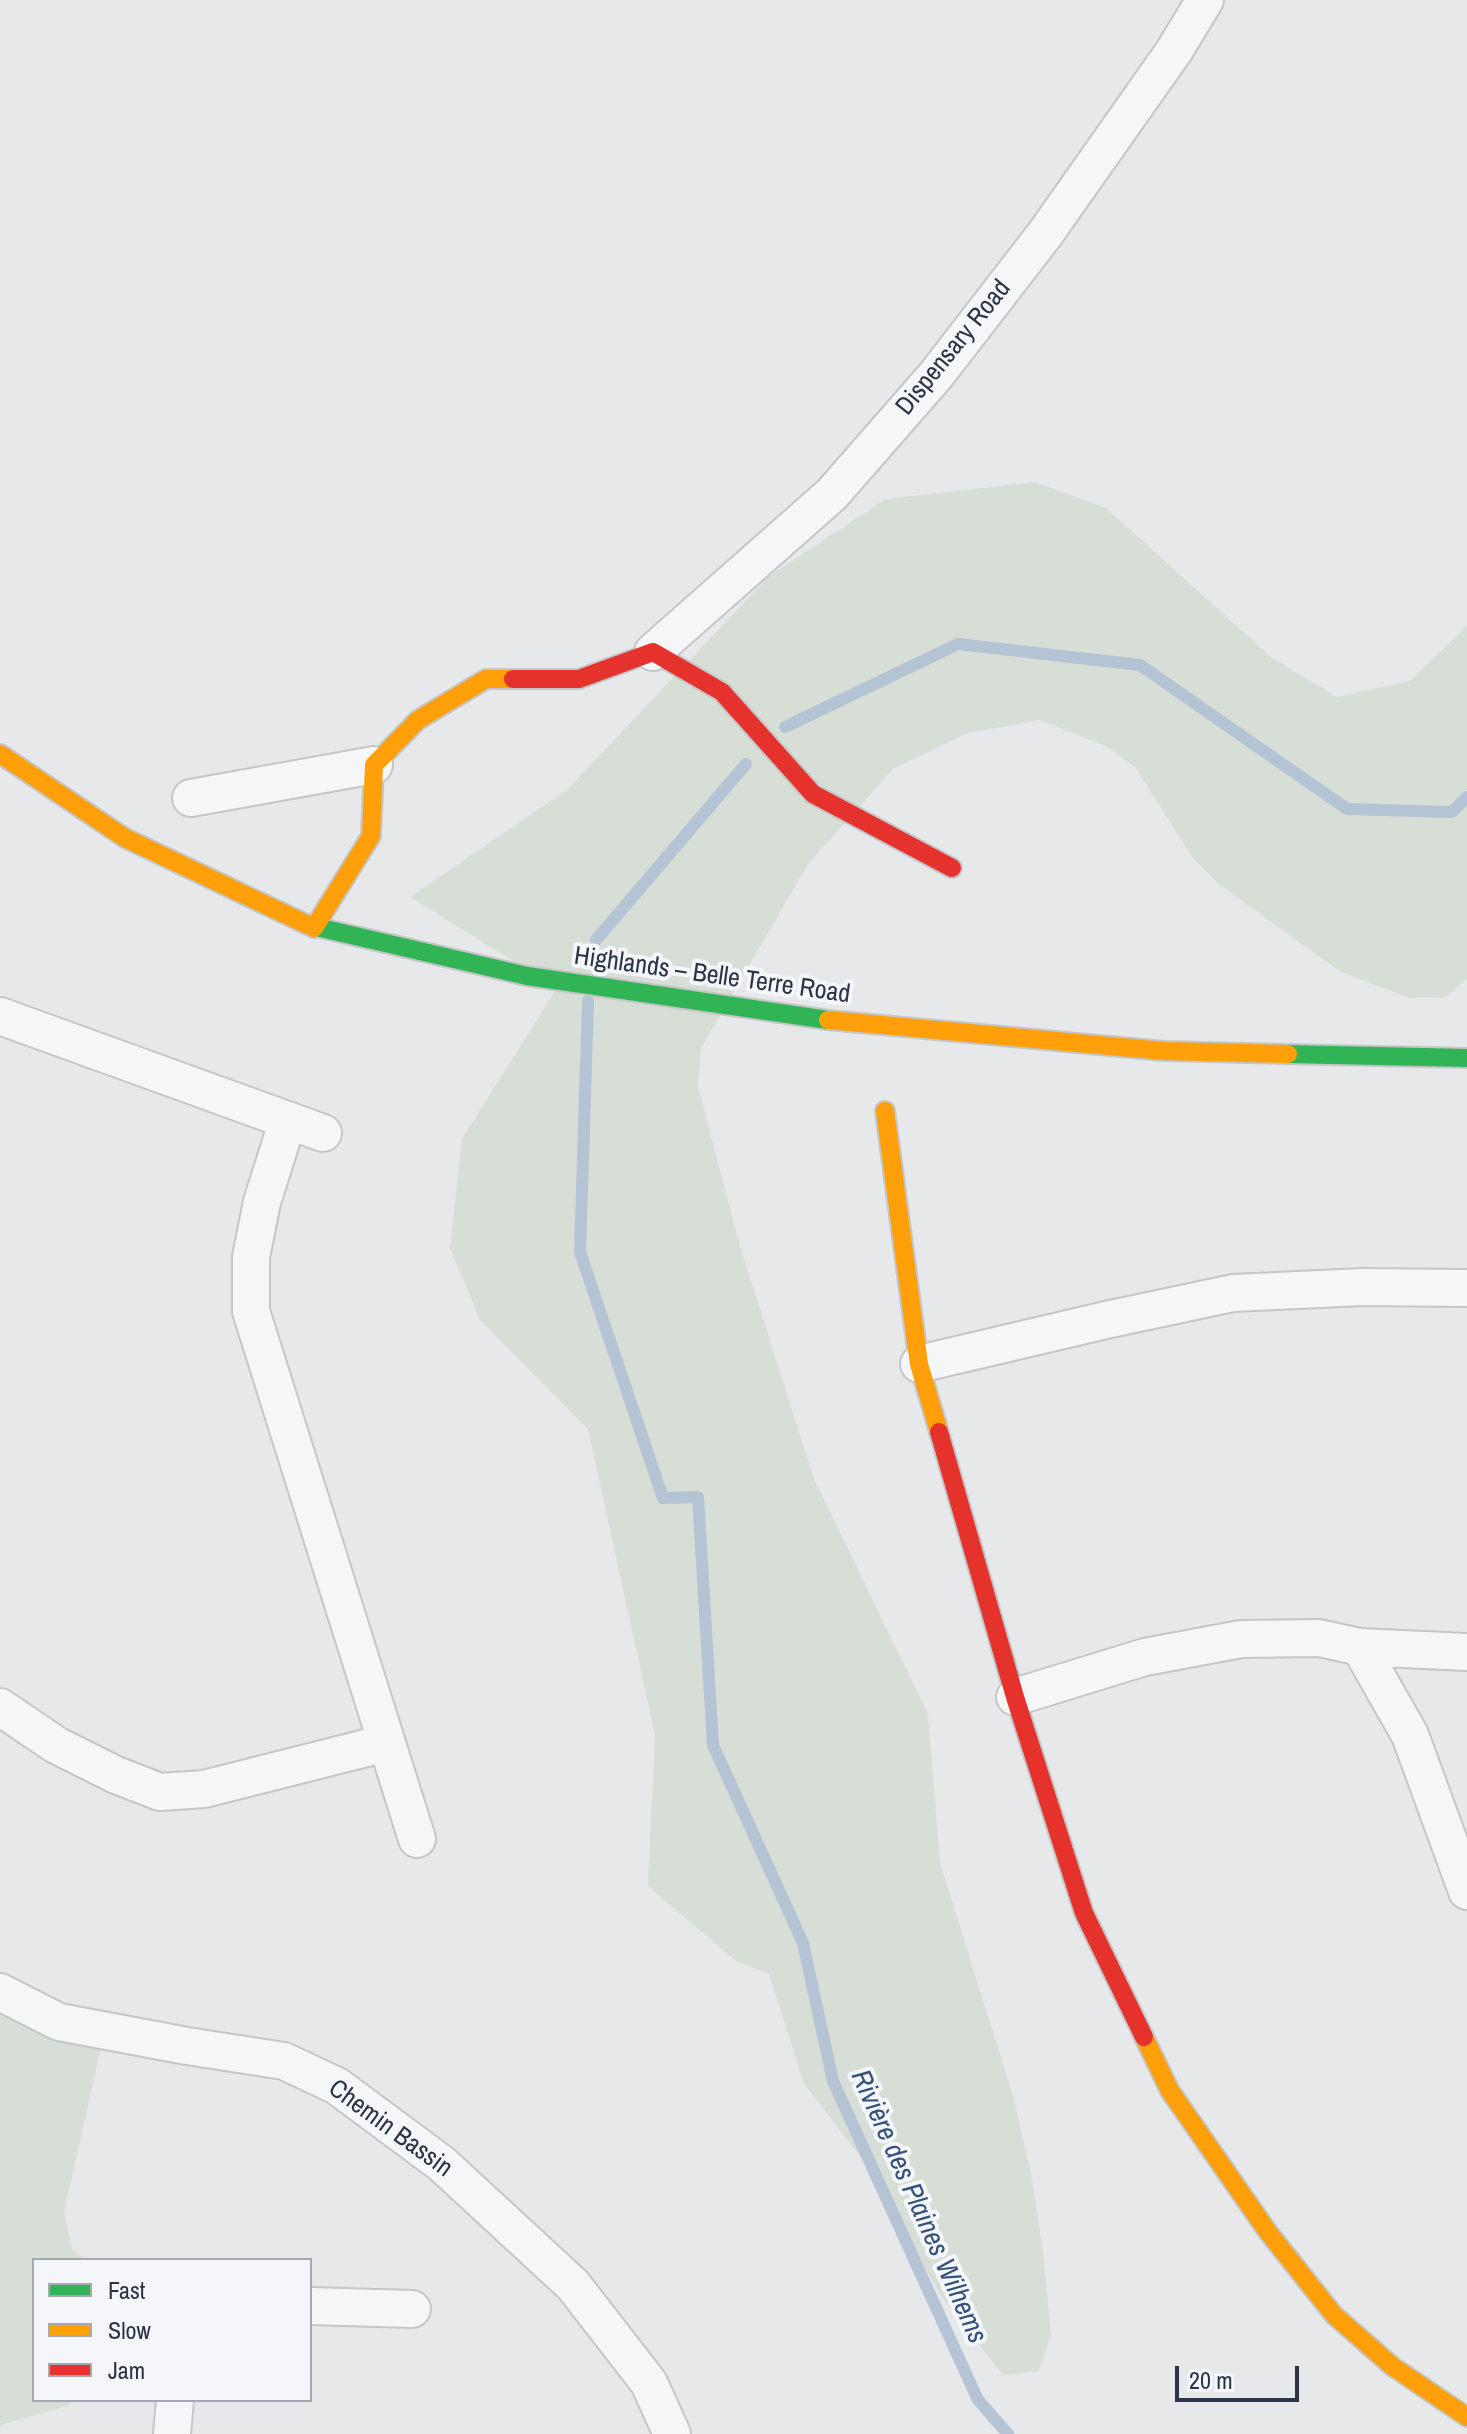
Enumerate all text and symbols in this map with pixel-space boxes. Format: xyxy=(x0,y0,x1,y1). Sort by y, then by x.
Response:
street label: Dispensary Road xyxy=(890,274,1018,422)
street label: Highlands – Belle Terre Road xyxy=(572,941,852,1011)
water label: Rivière des Plaines Wilhems xyxy=(843,2065,993,2349)
street label: Chemin Bassin xyxy=(322,2074,458,2184)
legend xyxy=(32,2258,312,2402)
text: Fast xyxy=(108,2274,145,2306)
text: Slow xyxy=(108,2314,151,2346)
scale bar xyxy=(1179,2350,1303,2400)
text: Jam xyxy=(108,2354,145,2386)
text: 20 m xyxy=(1189,2364,1233,2396)

